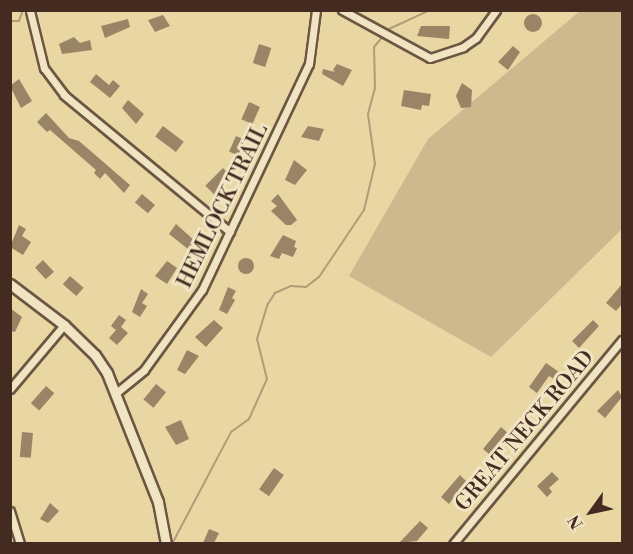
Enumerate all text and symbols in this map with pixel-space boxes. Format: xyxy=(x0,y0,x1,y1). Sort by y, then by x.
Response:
street label: HEMLOCK TRAIL xyxy=(172,120,274,292)
street label: GREAT NECK ROAD xyxy=(450,346,600,516)
north arrow xyxy=(561,482,621,542)
text: N xyxy=(564,511,588,533)

